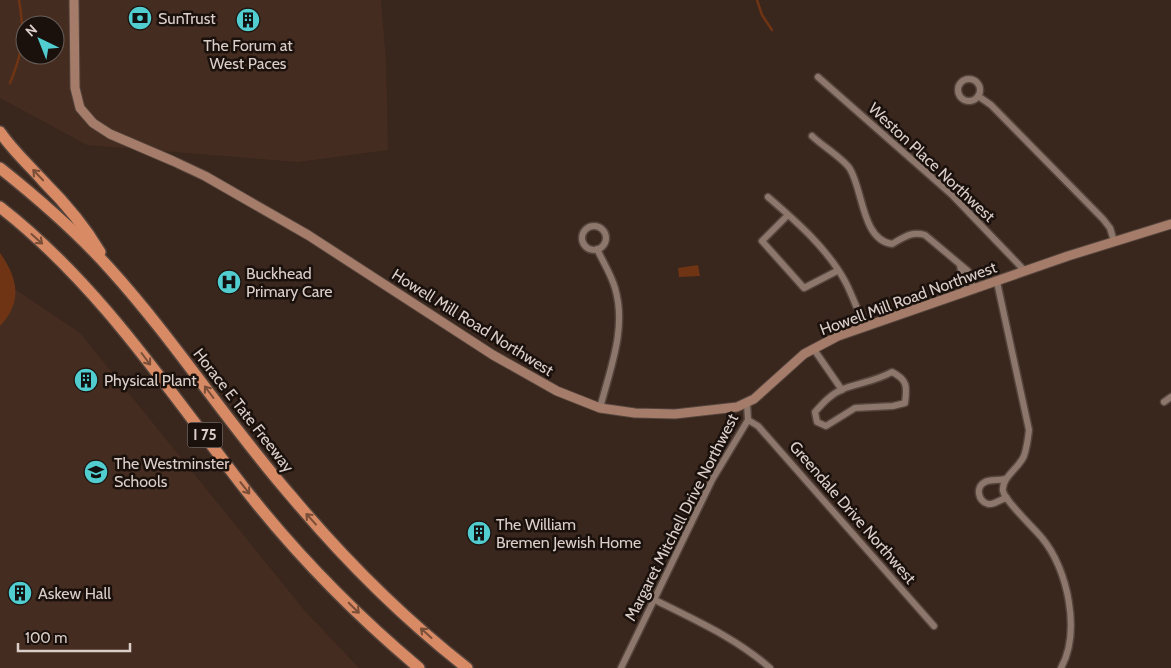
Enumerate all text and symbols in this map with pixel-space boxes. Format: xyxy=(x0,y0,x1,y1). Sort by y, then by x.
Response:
bank icon: SunTrust xyxy=(127,5,153,31)
building icon: The Forum at West Paces xyxy=(235,7,261,33)
place label: SunTrust xyxy=(158,9,216,28)
north arrow xyxy=(15,15,65,65)
text: N xyxy=(21,21,41,40)
place label: The Forum at West Paces xyxy=(203,36,293,73)
street label: Weston Place Northwest xyxy=(864,99,999,226)
one-way arrow xyxy=(32,169,44,181)
one-way arrow xyxy=(30,234,43,245)
street label: Howell Mill Road Northwest xyxy=(817,257,1000,339)
place label: Buckhead Primary Care xyxy=(246,264,333,301)
street label: Howell Mill Road Northwest xyxy=(388,265,558,380)
hospital icon: Buckhead Primary Care xyxy=(216,269,242,295)
street label: Horace E Tate Freeway xyxy=(189,345,298,476)
one-way arrow xyxy=(141,352,151,366)
building icon: Physical Plant xyxy=(73,367,99,393)
place label: Physical Plant xyxy=(104,371,197,390)
one-way arrow xyxy=(204,385,214,399)
street label: Margaret Mitchell Drive Northwest xyxy=(621,410,742,624)
road number: I 75 xyxy=(188,422,222,448)
street label: Greendale Drive Northwest xyxy=(785,437,920,588)
place label: The Westminster Schools xyxy=(114,454,230,491)
school or university icon: The Westminster Schools xyxy=(83,459,109,485)
one-way arrow xyxy=(240,481,250,495)
one-way arrow xyxy=(305,512,316,525)
place label: The William Bremen Jewish Home xyxy=(496,515,641,552)
building icon: The William Bremen Jewish Home xyxy=(466,520,492,546)
building icon: Askew Hall xyxy=(7,580,33,606)
place label: Askew Hall xyxy=(38,584,111,603)
one-way arrow xyxy=(348,602,360,615)
scale bar xyxy=(18,620,130,652)
one-way arrow xyxy=(419,628,432,639)
text: 100 m xyxy=(25,629,67,647)

